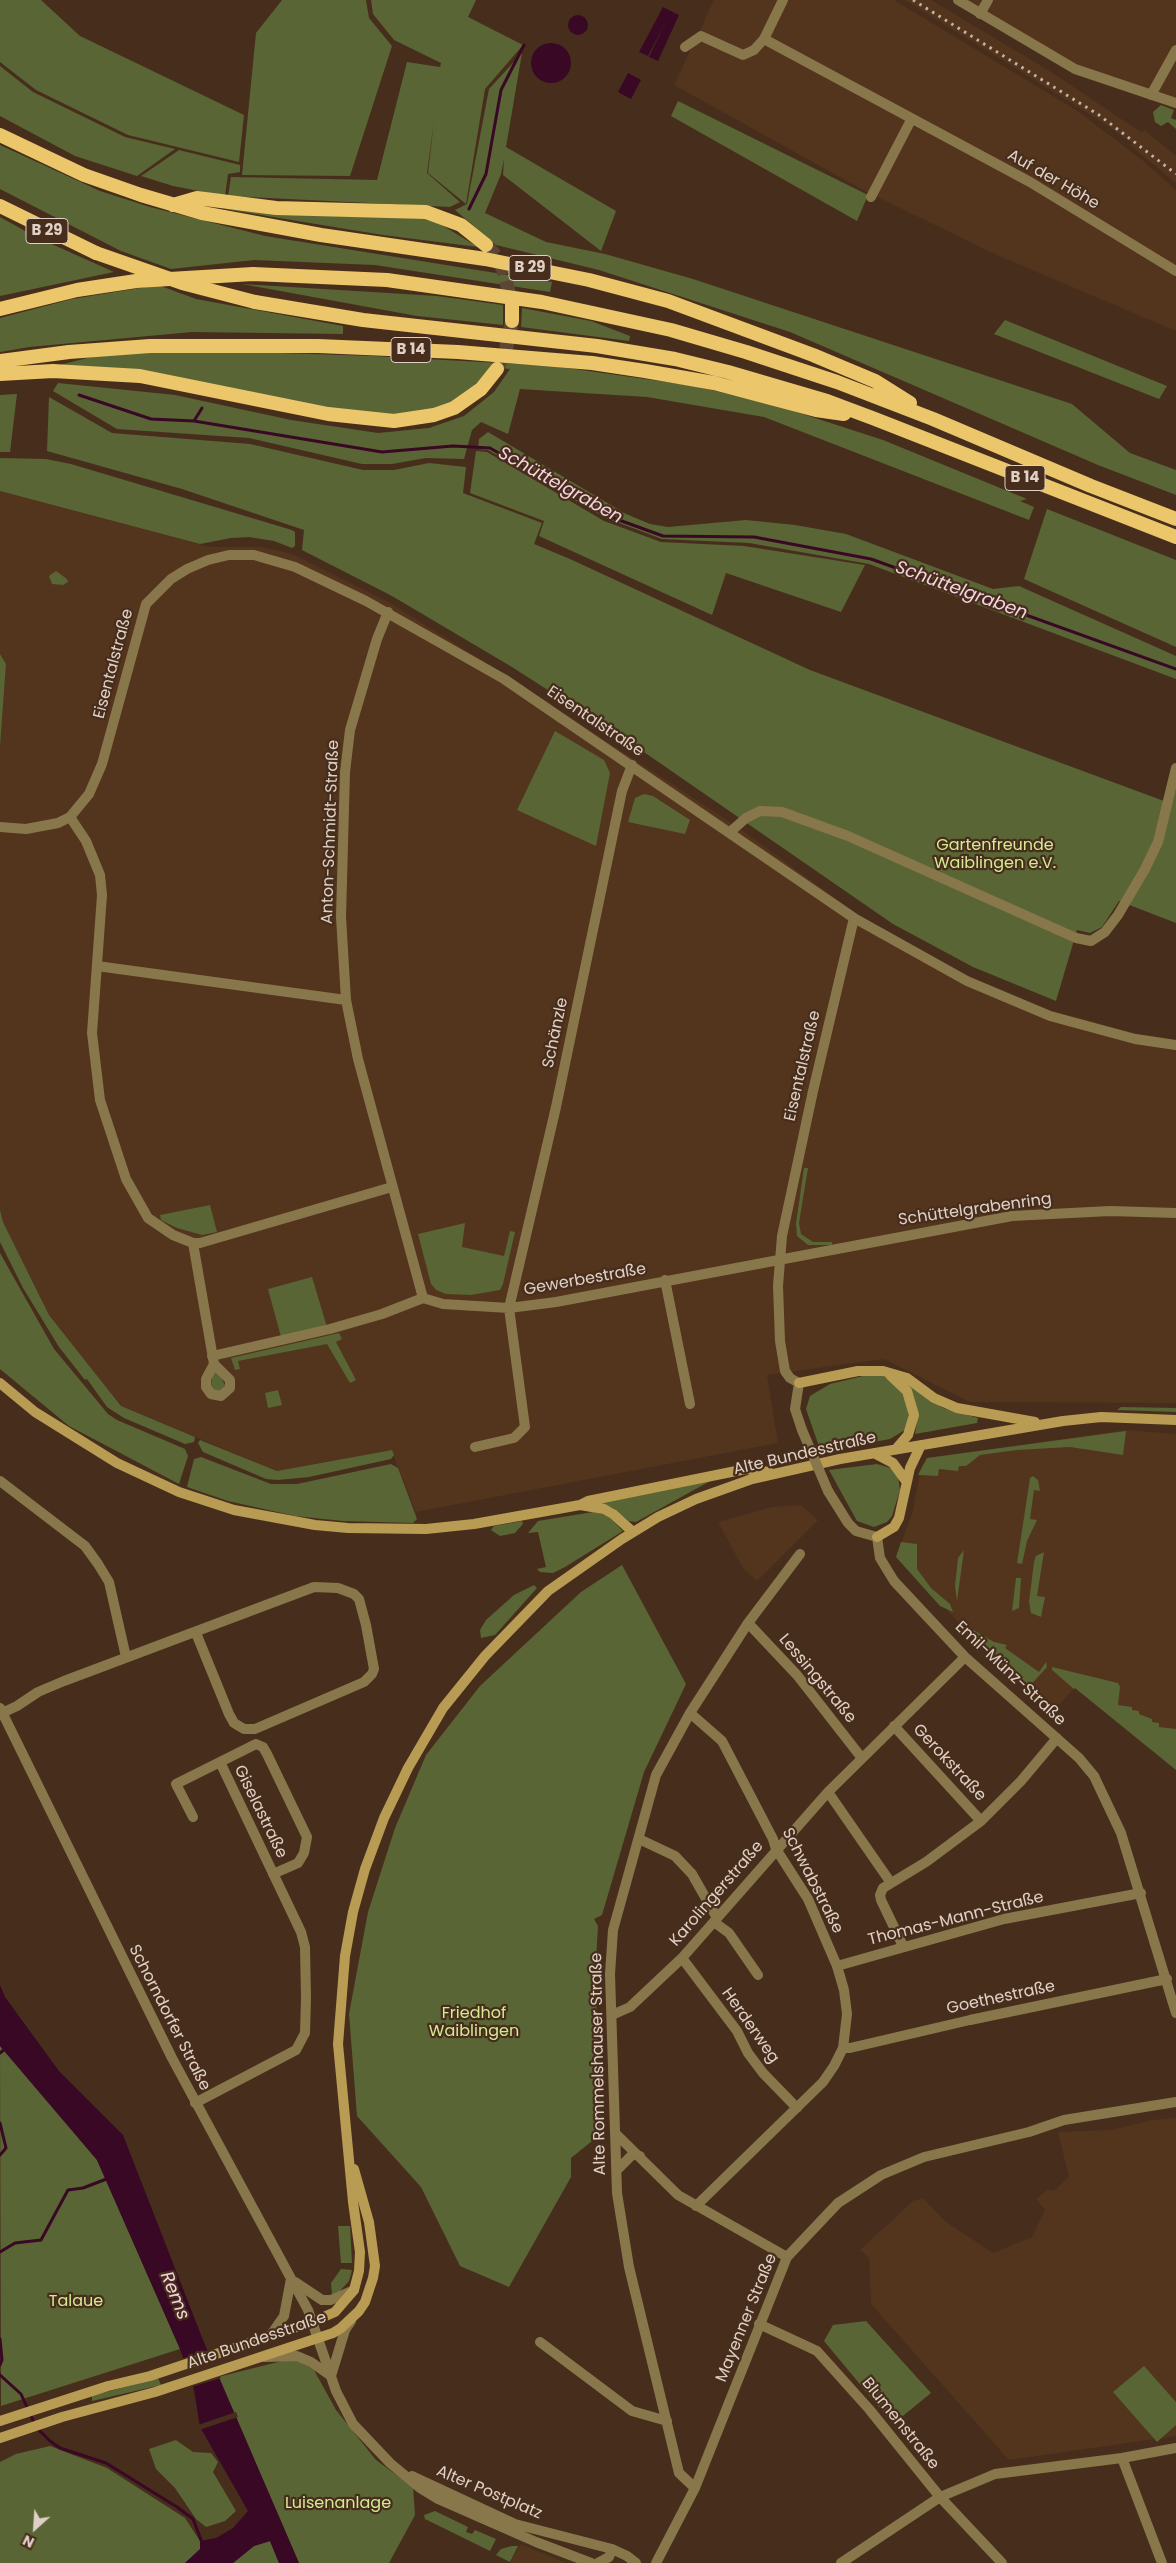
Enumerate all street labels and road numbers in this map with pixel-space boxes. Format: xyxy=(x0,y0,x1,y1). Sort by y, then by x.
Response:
street label: Auf der Höhe xyxy=(1004,146,1102,214)
road number: B 29 xyxy=(26,218,68,244)
road number: B 29 xyxy=(509,256,551,280)
road number: B 14 xyxy=(391,338,431,362)
road number: B 14 xyxy=(1005,466,1045,490)
street label: Eisentalstraße xyxy=(90,607,138,721)
street label: Eisentalstraße xyxy=(543,682,647,762)
street label: Anton-Schmidt-Straße xyxy=(318,740,344,924)
street label: Schänzle xyxy=(539,996,573,1070)
street label: Eisentalstraße xyxy=(781,1009,825,1123)
street label: Schüttelgrabenring xyxy=(897,1190,1053,1230)
street label: Gewerbestraße xyxy=(522,1260,648,1300)
street label: Alte Bundesstraße xyxy=(732,1428,878,1480)
street label: Emil-Münz-Straße xyxy=(951,1618,1069,1730)
street label: Lessingstraße xyxy=(774,1631,860,1727)
street label: Gerokstraße xyxy=(908,1720,990,1806)
street label: Giselastraße xyxy=(229,1762,291,1862)
street label: Schwabstraße xyxy=(777,1825,847,1937)
street label: Karolingerstraße xyxy=(666,1837,768,1951)
street label: Thomas-Mann-Straße xyxy=(866,1888,1046,1950)
street label: Schorndorfer Straße xyxy=(124,1942,214,2094)
street label: Alte Rommelshauser Straße xyxy=(587,1953,611,2175)
street label: Goethestraße xyxy=(945,1977,1057,2019)
street label: Herderweg xyxy=(717,1985,783,2067)
street label: Mayenner Straße xyxy=(712,2251,782,2385)
street label: Alte Bundesstraße xyxy=(185,2308,329,2374)
street label: Blumenstraße xyxy=(857,2374,943,2474)
street label: Alter Postplatz xyxy=(433,2462,545,2524)

